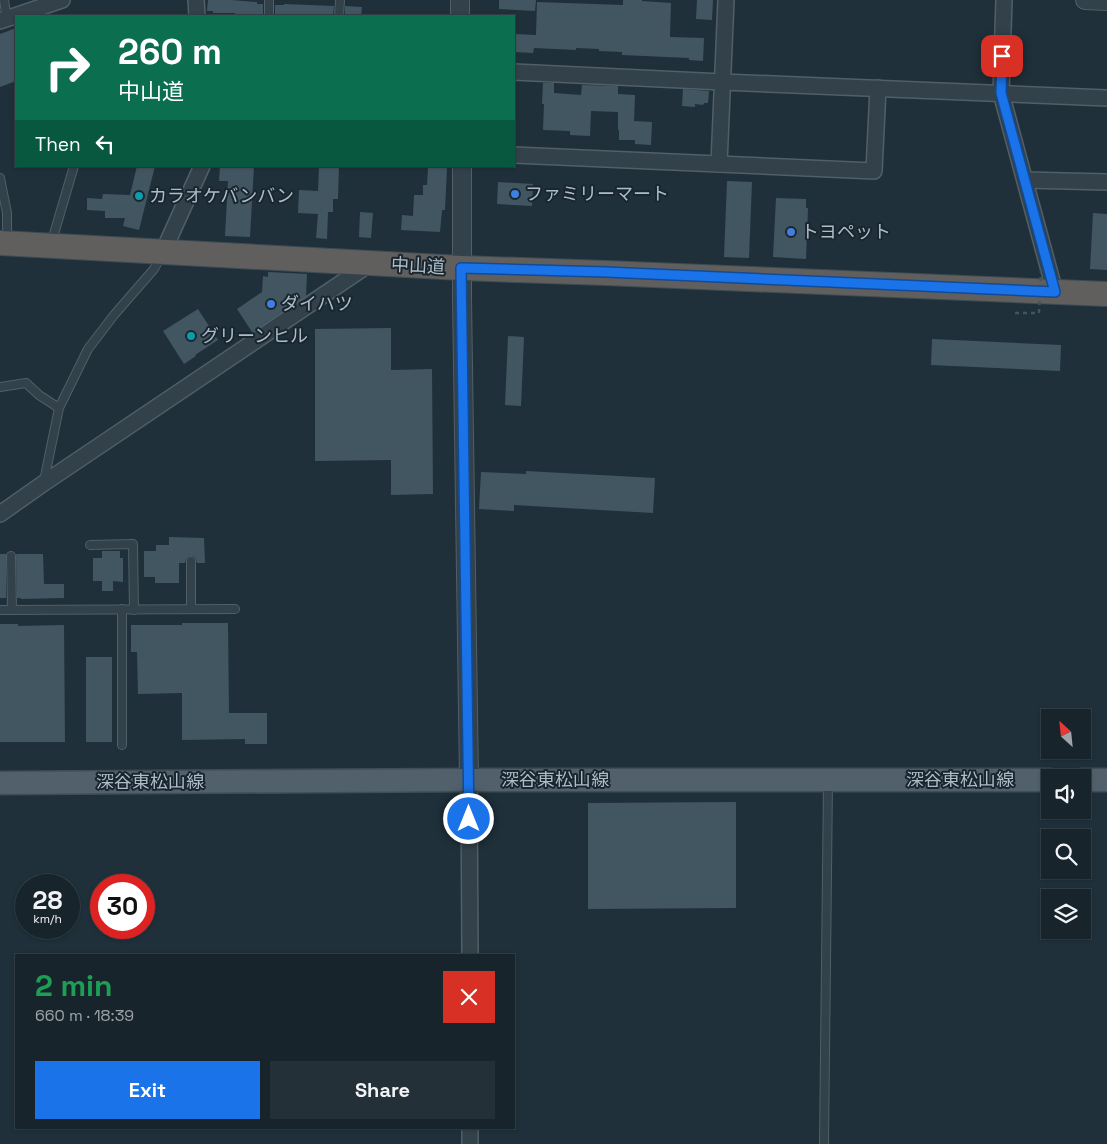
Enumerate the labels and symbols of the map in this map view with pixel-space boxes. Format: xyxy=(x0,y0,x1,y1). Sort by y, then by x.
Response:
pin xyxy=(981,35,1023,77)
place label: ファミリーマート xyxy=(525,182,669,205)
place label: カラオケバンバン xyxy=(149,184,294,207)
marker: ファミリーマート xyxy=(509,188,521,200)
marker: カラオケバンバン xyxy=(133,190,145,202)
place label: トヨペット xyxy=(801,220,891,243)
marker: トヨペット xyxy=(785,226,797,238)
street label: 中山道 xyxy=(390,253,446,278)
place label: ダイハツ xyxy=(281,292,353,315)
marker: ダイハツ xyxy=(265,298,277,310)
place label: グリーンヒル xyxy=(201,324,308,347)
marker: グリーンヒル xyxy=(185,330,197,342)
north arrow xyxy=(1041,709,1091,759)
street label: 深谷東松山線 xyxy=(501,768,609,791)
street label: 深谷東松山線 xyxy=(906,768,1014,791)
street label: 深谷東松山線 xyxy=(96,770,204,793)
position arrow xyxy=(442,792,494,844)
speed limit sign: 30 xyxy=(90,874,155,939)

